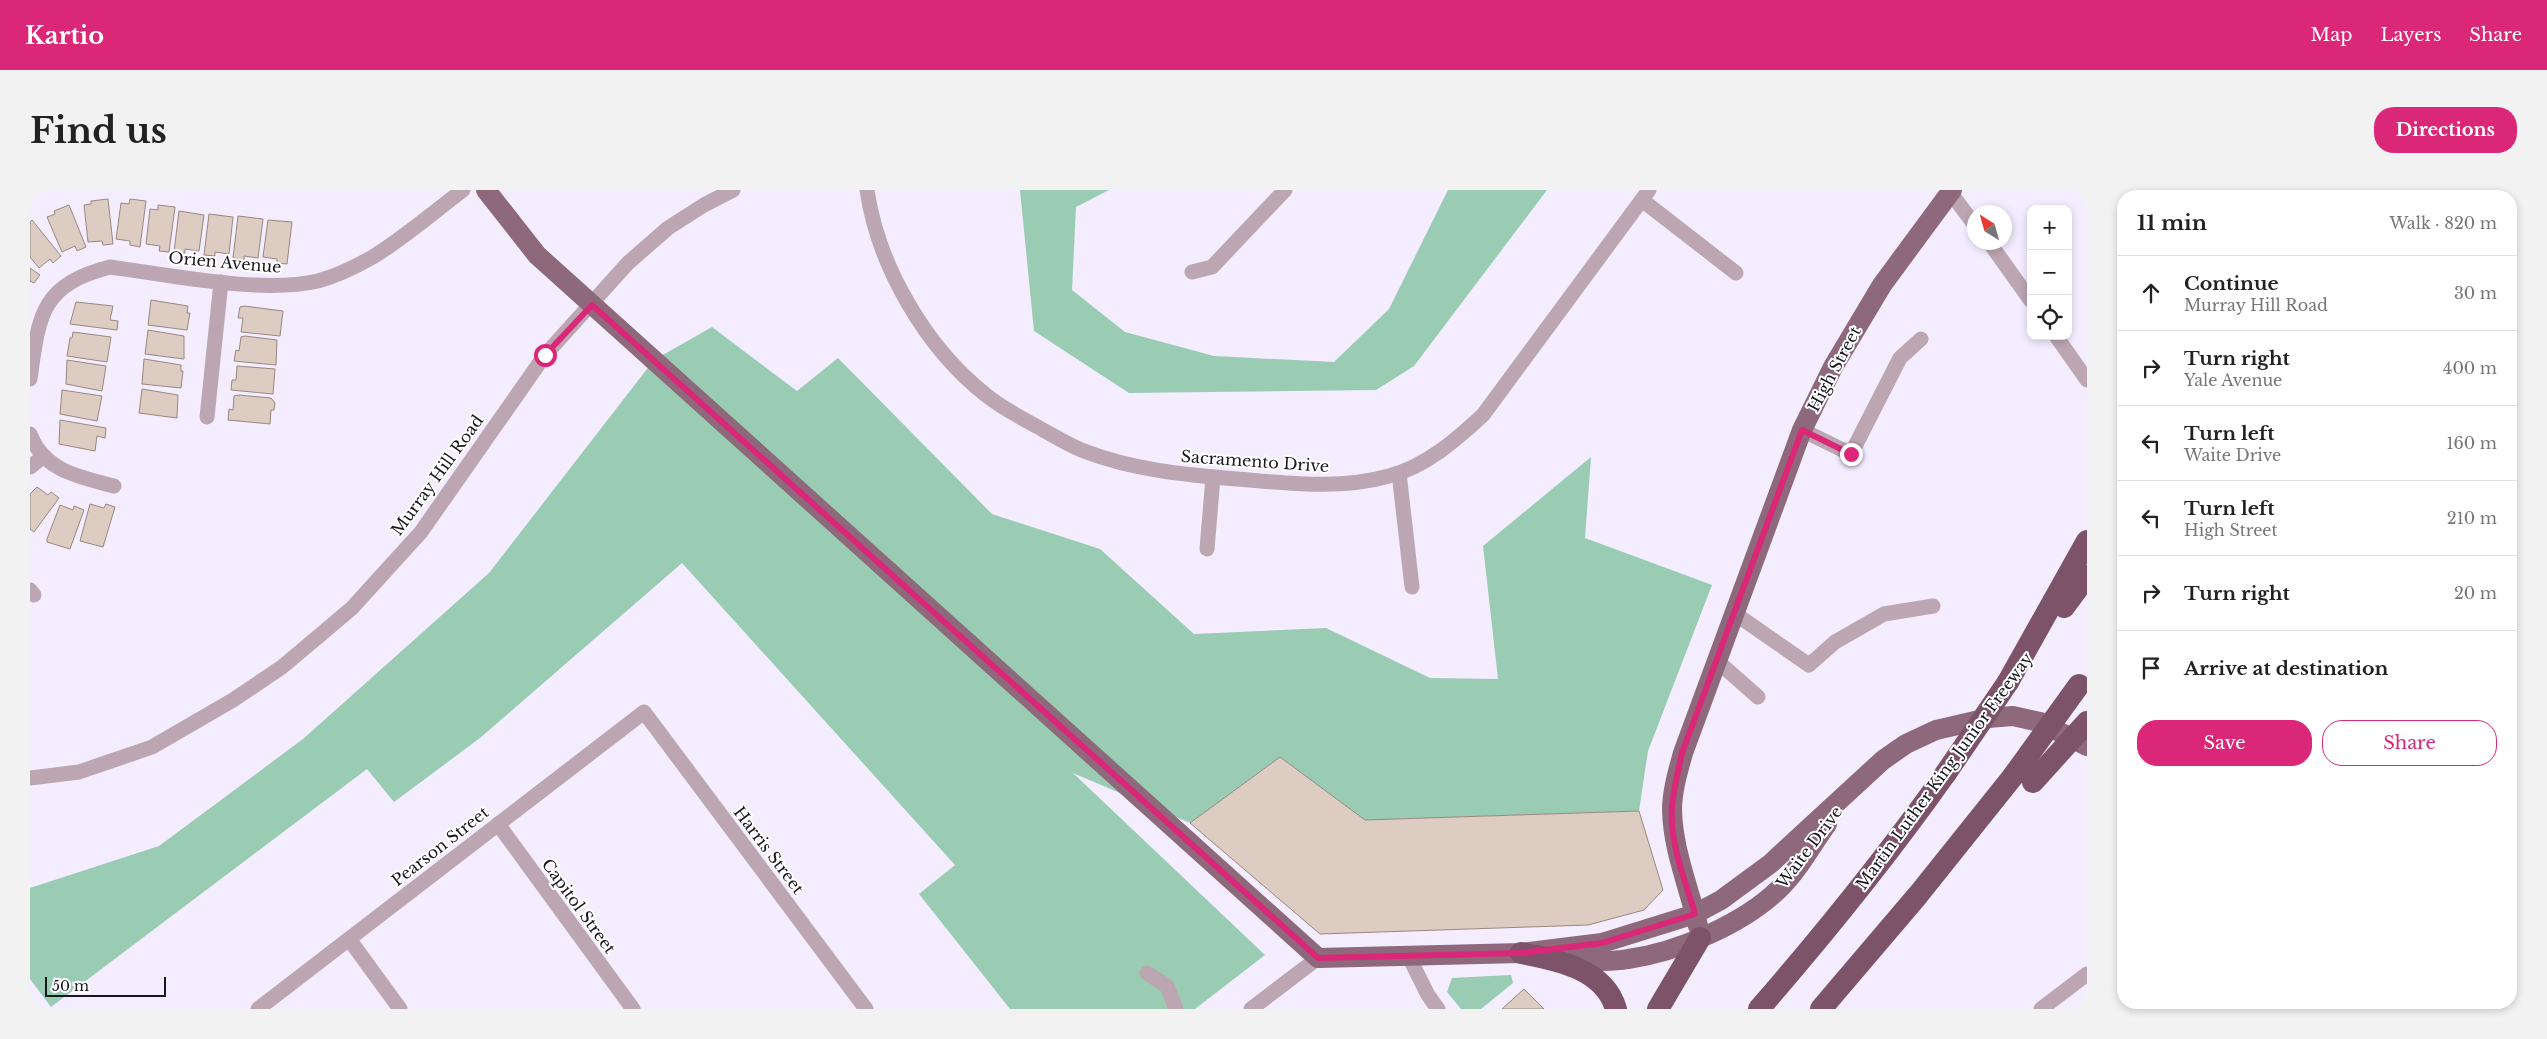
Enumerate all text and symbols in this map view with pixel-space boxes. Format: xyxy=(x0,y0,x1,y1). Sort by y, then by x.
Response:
text: Kartio xyxy=(25,21,104,50)
text: Map xyxy=(2311,24,2352,46)
text: Layers xyxy=(2380,24,2441,46)
text: Share xyxy=(2469,24,2522,46)
button: Directions xyxy=(2374,107,2517,153)
text: Find us xyxy=(30,109,167,152)
north arrow xyxy=(1967,205,2012,250)
map controls xyxy=(2027,205,2072,340)
button: + xyxy=(2027,205,2072,250)
text: 11 min xyxy=(2137,210,2207,236)
text: Walk · 820 m xyxy=(2389,213,2497,233)
street label: Orien Avenue xyxy=(168,247,282,277)
button: − xyxy=(2027,250,2072,295)
text: Continue xyxy=(2184,272,2279,295)
icon: ahead xyxy=(2137,279,2165,307)
text: 30 m xyxy=(2454,283,2497,303)
button: locate xyxy=(2027,295,2072,340)
text: Murray Hill Road xyxy=(2184,295,2328,315)
street label: High Street xyxy=(1803,323,1865,415)
route start xyxy=(534,344,557,367)
text: Turn right xyxy=(2184,347,2290,370)
icon: right xyxy=(2137,354,2165,382)
text: 400 m xyxy=(2443,358,2497,378)
text: Yale Avenue xyxy=(2184,370,2282,390)
street label: Murray Hill Road xyxy=(387,411,487,539)
text: Turn left xyxy=(2184,422,2275,445)
icon: left xyxy=(2137,429,2165,457)
text: 160 m xyxy=(2446,433,2497,453)
route end xyxy=(1840,443,1863,466)
text: Waite Drive xyxy=(2184,445,2281,465)
street label: Sacramento Drive xyxy=(1180,446,1330,476)
text: Turn left xyxy=(2184,497,2275,520)
icon: left xyxy=(2137,504,2165,532)
text: 210 m xyxy=(2447,508,2497,528)
text: High Street xyxy=(2184,520,2278,540)
icon: right xyxy=(2137,579,2165,607)
text: Turn right xyxy=(2184,582,2290,605)
text: 20 m xyxy=(2454,583,2497,603)
street label: Martin Luther King Junior Freeway xyxy=(1851,648,2037,893)
icon: arrive xyxy=(2137,654,2165,682)
text: Arrive at destination xyxy=(2184,657,2388,680)
button: Save xyxy=(2137,720,2312,766)
button: Share xyxy=(2322,720,2497,766)
street label: Pearson Street xyxy=(387,802,493,890)
street label: Harris Street xyxy=(730,802,808,898)
street label: Waite Drive xyxy=(1771,802,1846,893)
street label: Capitol Street xyxy=(538,855,620,957)
scale bar xyxy=(45,974,166,997)
text: 50 m xyxy=(52,977,89,995)

